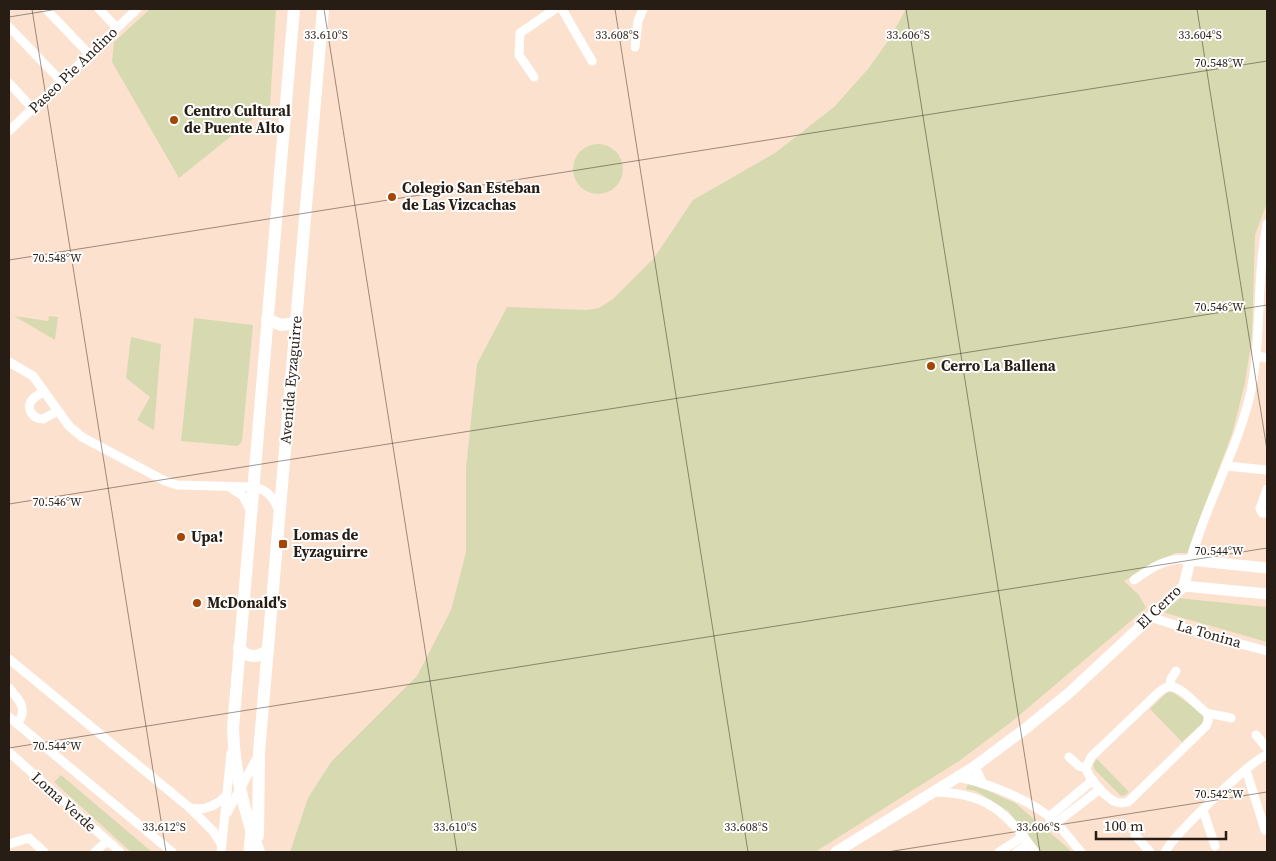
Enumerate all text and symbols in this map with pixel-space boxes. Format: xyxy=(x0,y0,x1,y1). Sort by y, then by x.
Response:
street label: Paseo Pie Andino xyxy=(24,22,122,118)
text: 33.610°S xyxy=(304,27,348,43)
text: 33.608°S xyxy=(595,27,639,43)
text: 33.606°S xyxy=(886,27,930,43)
text: 33.604°S xyxy=(1178,27,1222,43)
text: 70.548°W xyxy=(1194,55,1244,71)
place label: Centro Cultural de Puente Alto xyxy=(184,100,291,138)
marker: Centro Cultural de Puente Alto xyxy=(168,114,180,126)
place label: Colegio San Esteban de Las Vizcachas xyxy=(402,177,540,215)
marker: Colegio San Esteban de Las Vizcachas xyxy=(386,191,398,203)
text: 70.548°W xyxy=(32,250,82,266)
text: 70.546°W xyxy=(1194,299,1244,315)
street label: Avenida Eyzaguirre xyxy=(274,314,307,445)
place label: Cerro La Ballena xyxy=(941,355,1057,376)
marker: Cerro La Ballena xyxy=(925,360,937,372)
text: 70.546°W xyxy=(32,494,82,510)
place label: Lomas de Eyzaguirre xyxy=(293,524,368,562)
place label: Upa! xyxy=(191,526,223,547)
marker: Upa! xyxy=(175,531,187,543)
marker: Lomas de Eyzaguirre xyxy=(277,538,289,550)
text: 70.544°W xyxy=(1194,543,1244,559)
street label: El Cerro xyxy=(1132,580,1186,633)
place label: McDonald's xyxy=(207,592,287,613)
marker: McDonald's xyxy=(191,597,203,609)
street label: La Tonina xyxy=(1174,614,1244,653)
text: 70.544°W xyxy=(32,738,82,754)
street label: Loma Verde xyxy=(27,767,101,837)
text: 70.542°W xyxy=(1194,786,1244,802)
scale bar xyxy=(1096,808,1226,840)
text: 100 m xyxy=(1104,815,1144,836)
text: 33.612°S xyxy=(142,819,186,835)
text: 33.610°S xyxy=(433,819,477,835)
text: 33.608°S xyxy=(724,819,768,835)
text: 33.606°S xyxy=(1016,819,1060,835)

